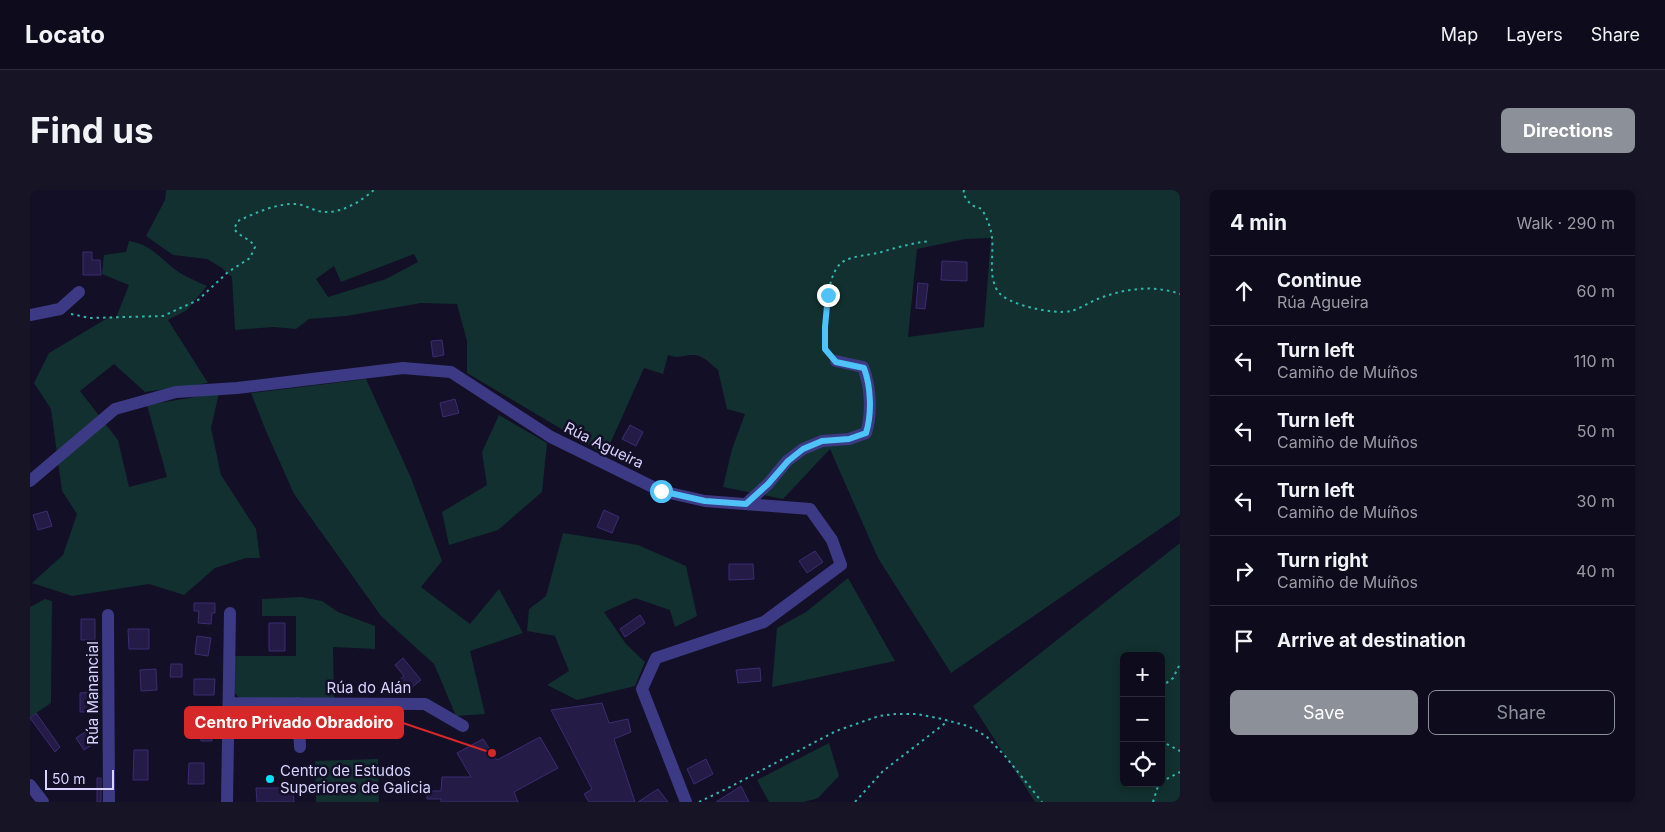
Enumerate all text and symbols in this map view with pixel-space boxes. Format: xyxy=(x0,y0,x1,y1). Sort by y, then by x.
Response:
text: Locato xyxy=(25,20,105,49)
text: Map xyxy=(1441,24,1478,45)
text: Layers xyxy=(1506,24,1563,45)
text: Share xyxy=(1591,24,1640,45)
button: Directions xyxy=(1501,108,1635,153)
text: Find us xyxy=(30,109,154,151)
text: 4 min xyxy=(1230,210,1287,235)
text: Walk · 290 m xyxy=(1517,213,1615,233)
text: Continue xyxy=(1277,269,1362,292)
icon: ahead xyxy=(1230,277,1258,305)
text: 60 m xyxy=(1576,281,1615,301)
route end xyxy=(817,284,840,307)
text: Rúa Agueira xyxy=(1277,292,1369,312)
text: Turn left xyxy=(1277,339,1355,362)
icon: left xyxy=(1230,347,1258,375)
text: 110 m xyxy=(1573,351,1615,371)
text: Camiño de Muíños xyxy=(1277,362,1418,382)
text: Turn left xyxy=(1277,409,1355,432)
icon: left xyxy=(1230,417,1258,445)
street label: Rúa Agueira xyxy=(561,418,647,472)
text: 50 m xyxy=(1577,421,1615,441)
text: Camiño de Muíños xyxy=(1277,432,1418,452)
text: Turn left xyxy=(1277,479,1355,502)
route start xyxy=(650,480,673,503)
icon: left xyxy=(1230,487,1258,515)
text: 30 m xyxy=(1577,491,1615,511)
text: Camiño de Muíños xyxy=(1277,502,1418,522)
text: Turn right xyxy=(1277,549,1368,572)
icon: right xyxy=(1230,557,1258,585)
text: 40 m xyxy=(1576,561,1615,581)
text: Camiño de Muíños xyxy=(1277,572,1418,592)
icon: arrive xyxy=(1230,627,1258,655)
text: Arrive at destination xyxy=(1277,629,1466,652)
street label: Rúa Manancial xyxy=(83,641,102,745)
map controls xyxy=(1120,652,1165,787)
button: + xyxy=(1120,652,1165,697)
street label: Rúa do Alán xyxy=(327,678,411,697)
button: Save xyxy=(1230,690,1418,735)
button: Share xyxy=(1428,690,1615,735)
button: − xyxy=(1120,697,1165,742)
callout: Centro Privado Obradoiro xyxy=(185,707,403,738)
text: Centro Privado Obradoiro xyxy=(195,712,394,732)
button: locate xyxy=(1120,742,1165,787)
place label: Centro de Estudos Superiores de Galicia xyxy=(280,761,431,797)
scale bar xyxy=(45,767,114,790)
text: 50 m xyxy=(52,770,86,787)
marker: Centro de Estudos Superiores de Galicia xyxy=(264,773,276,785)

